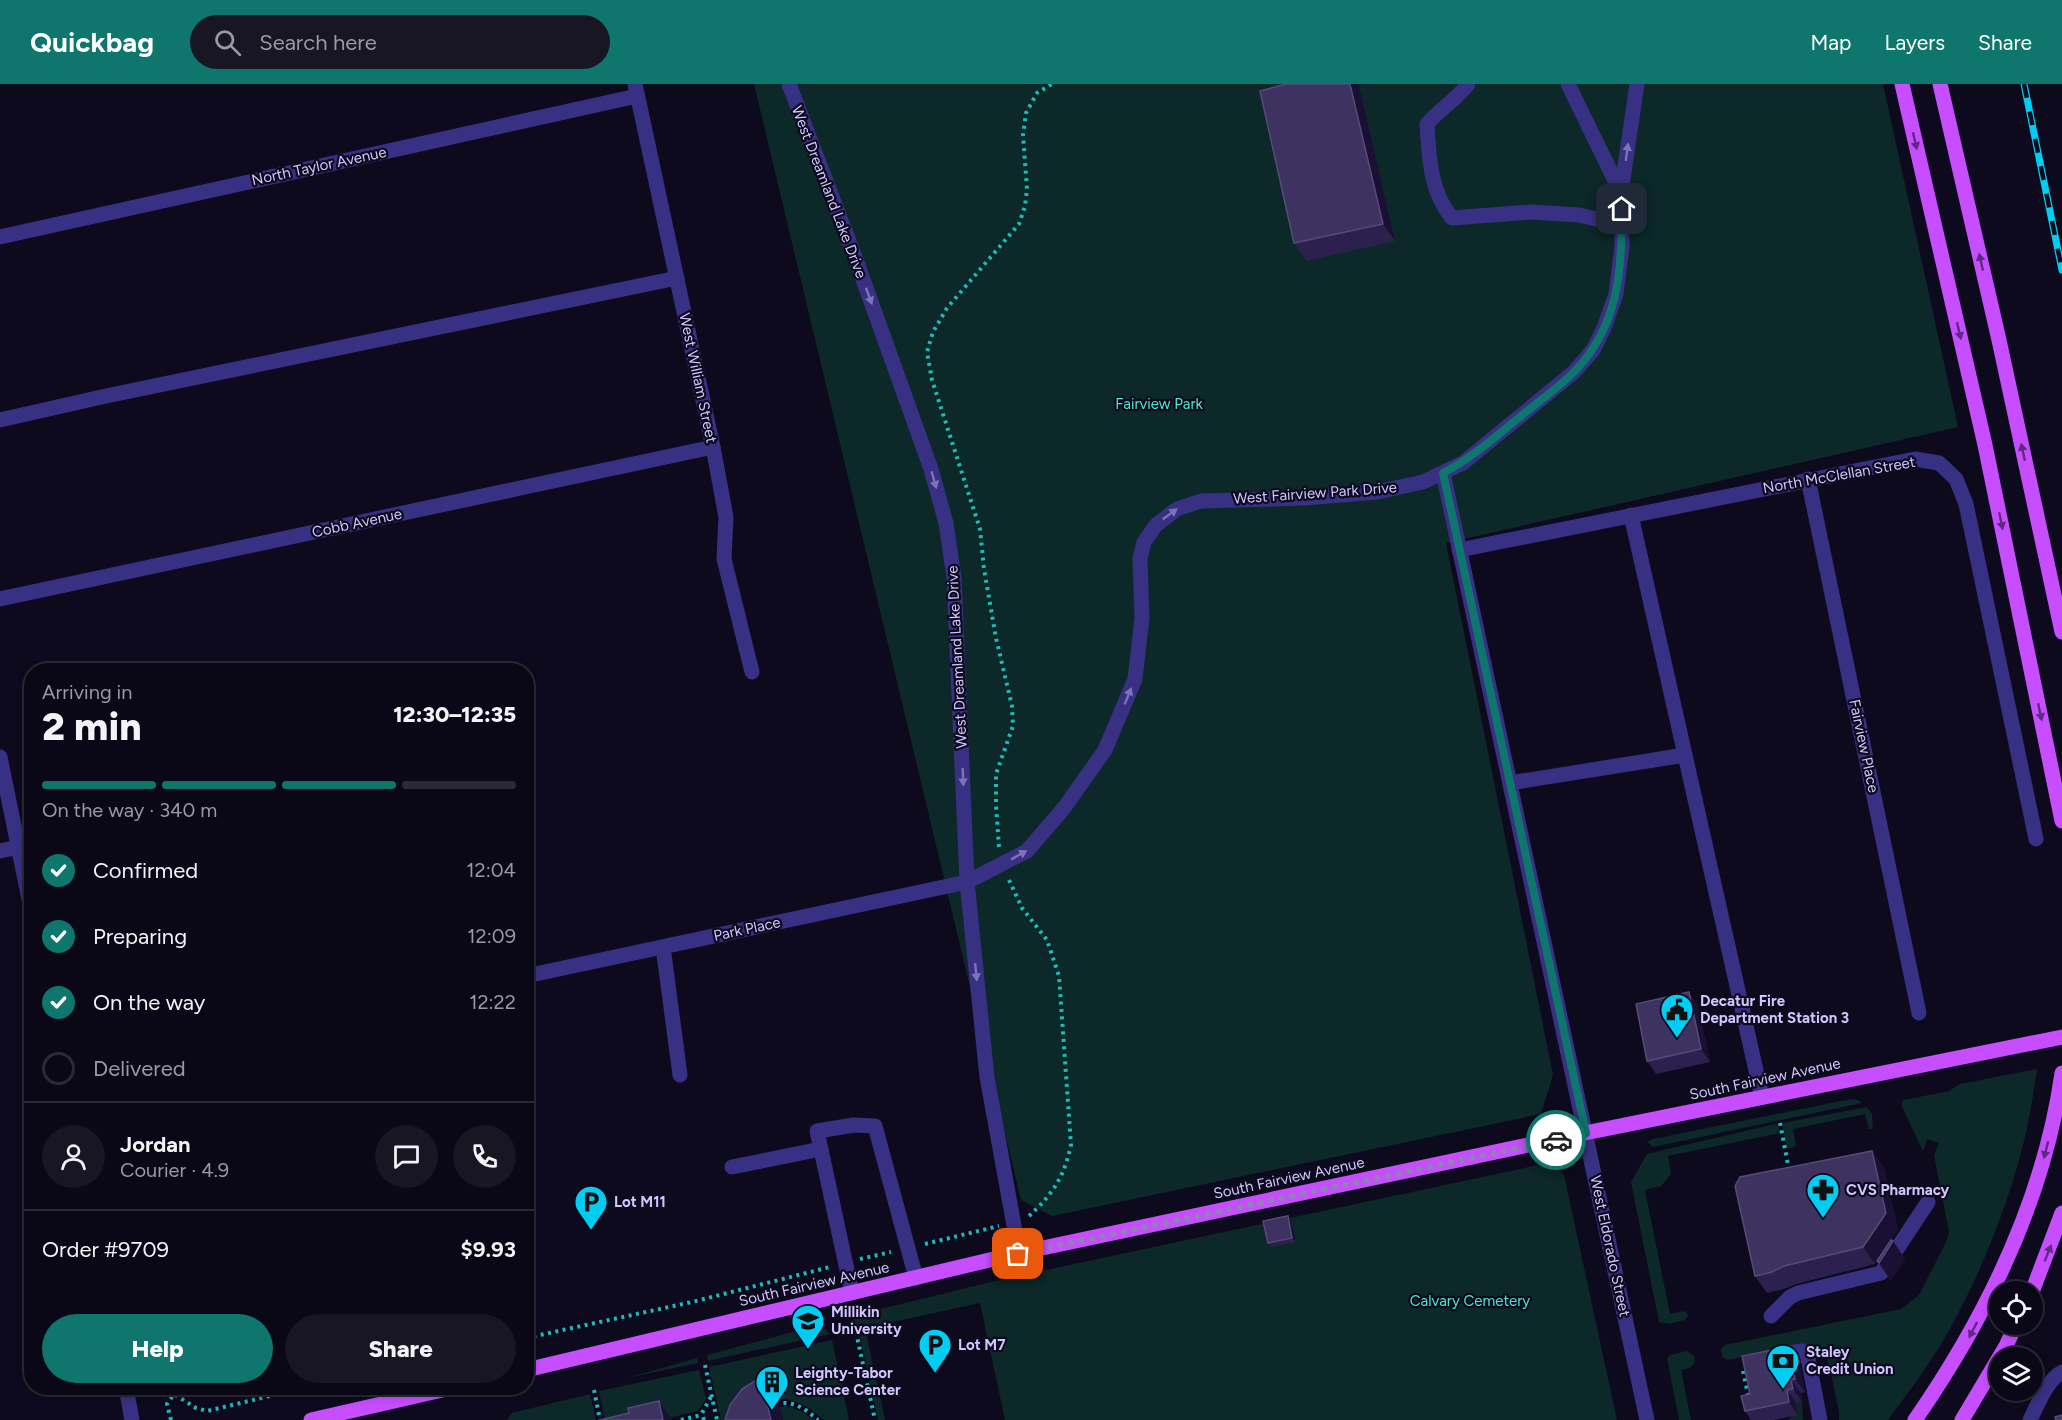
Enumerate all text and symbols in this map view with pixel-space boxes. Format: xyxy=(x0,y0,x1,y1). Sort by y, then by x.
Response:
search box xyxy=(190,15,610,69)
text: Quickbag xyxy=(30,25,154,59)
icon: search xyxy=(211,26,244,59)
text: Search here xyxy=(259,29,377,56)
text: Map xyxy=(1811,30,1851,55)
text: Layers xyxy=(1884,30,1945,55)
text: Share xyxy=(1978,30,2032,55)
street label: West Dreamland Lake Drive xyxy=(788,103,870,281)
one-way arrow xyxy=(1911,132,1921,150)
street label: North Taylor Avenue xyxy=(250,143,388,189)
one-way arrow xyxy=(1623,143,1632,162)
pin xyxy=(1596,183,1647,234)
icon: home xyxy=(1605,192,1638,225)
one-way arrow xyxy=(1976,252,1985,271)
one-way arrow xyxy=(864,287,874,305)
street label: West William Street xyxy=(675,311,721,445)
one-way arrow xyxy=(1955,322,1964,341)
park label: Fairview Park xyxy=(1115,395,1203,413)
one-way arrow xyxy=(2018,442,2027,461)
street label: North McClellan Street xyxy=(1761,453,1917,497)
one-way arrow xyxy=(930,471,939,489)
street label: West Fairview Park Drive xyxy=(1232,478,1398,508)
street label: Cobb Avenue xyxy=(310,505,404,541)
one-way arrow xyxy=(1161,508,1177,520)
one-way arrow xyxy=(1997,512,2006,531)
street label: West Dreamland Lake Drive xyxy=(943,565,971,749)
text: Arriving in xyxy=(42,680,132,704)
one-way arrow xyxy=(1123,687,1133,705)
street label: Fairview Place xyxy=(1845,698,1883,794)
text: 12:30–12:35 xyxy=(393,701,516,728)
text: 2 min xyxy=(42,703,142,750)
one-way arrow xyxy=(2036,703,2045,722)
one-way arrow xyxy=(958,768,967,787)
text: On the way · 340 m xyxy=(42,798,217,822)
one-way arrow xyxy=(1011,850,1028,860)
icon: check xyxy=(42,854,75,887)
text: Confirmed xyxy=(93,857,198,884)
text: 12:04 xyxy=(466,858,516,882)
street label: Park Place xyxy=(712,913,782,945)
icon: check xyxy=(42,920,75,953)
text: Preparing xyxy=(93,923,187,950)
text: 12:09 xyxy=(467,924,516,948)
one-way arrow xyxy=(972,962,981,981)
icon: check xyxy=(42,986,75,1019)
text: On the way xyxy=(93,989,205,1016)
text: 12:22 xyxy=(469,990,516,1014)
public building icon: Decatur Fire Department Station 3 xyxy=(1659,992,1695,1039)
place label: Decatur Fire Department Station 3 xyxy=(1700,992,1849,1027)
street label: South Fairview Avenue xyxy=(1688,1054,1842,1104)
text: Delivered xyxy=(93,1055,186,1082)
courier xyxy=(1526,1110,1586,1170)
icon: car xyxy=(1540,1124,1573,1157)
button: person xyxy=(42,1125,105,1188)
button: chat xyxy=(375,1125,438,1188)
button: phone xyxy=(453,1125,516,1188)
text: Jordan xyxy=(120,1131,191,1158)
one-way arrow xyxy=(2040,1140,2050,1159)
street label: South Fairview Avenue xyxy=(1212,1153,1366,1203)
text: Courier · 4.9 xyxy=(120,1158,229,1182)
pharmacy icon: CVS Pharmacy xyxy=(1805,1172,1841,1219)
street label: West Eldorado Street xyxy=(1586,1174,1634,1319)
place label: CVS Pharmacy xyxy=(1846,1181,1950,1199)
parking icon: Lot M11 xyxy=(573,1184,609,1231)
place label: Lot M11 xyxy=(614,1193,666,1211)
pin xyxy=(992,1228,1043,1279)
text: Order #9709 xyxy=(42,1236,169,1263)
text: $9.93 xyxy=(461,1236,516,1263)
icon: bag xyxy=(1001,1237,1034,1270)
one-way arrow xyxy=(2044,1244,2053,1262)
street label: South Fairview Avenue xyxy=(737,1258,891,1310)
map controls xyxy=(1989,1281,2043,1401)
button: locate xyxy=(1989,1281,2043,1335)
park label: Calvary Cemetery xyxy=(1410,1292,1530,1310)
school or university icon: Millikin University xyxy=(790,1303,826,1350)
place label: Millikin University xyxy=(831,1303,902,1338)
button: Help xyxy=(42,1314,273,1383)
button: Share xyxy=(285,1314,516,1383)
one-way arrow xyxy=(1968,1321,1977,1338)
parking icon: Lot M7 xyxy=(917,1327,953,1374)
place label: Lot M7 xyxy=(958,1336,1006,1354)
bank icon: Staley Credit Union xyxy=(1765,1343,1801,1390)
place label: Staley Credit Union xyxy=(1806,1343,1894,1378)
button: layers xyxy=(1989,1347,2043,1401)
building icon: Leighty-Tabor Science Center xyxy=(754,1364,790,1411)
place label: Leighty-Tabor Science Center xyxy=(795,1364,901,1399)

